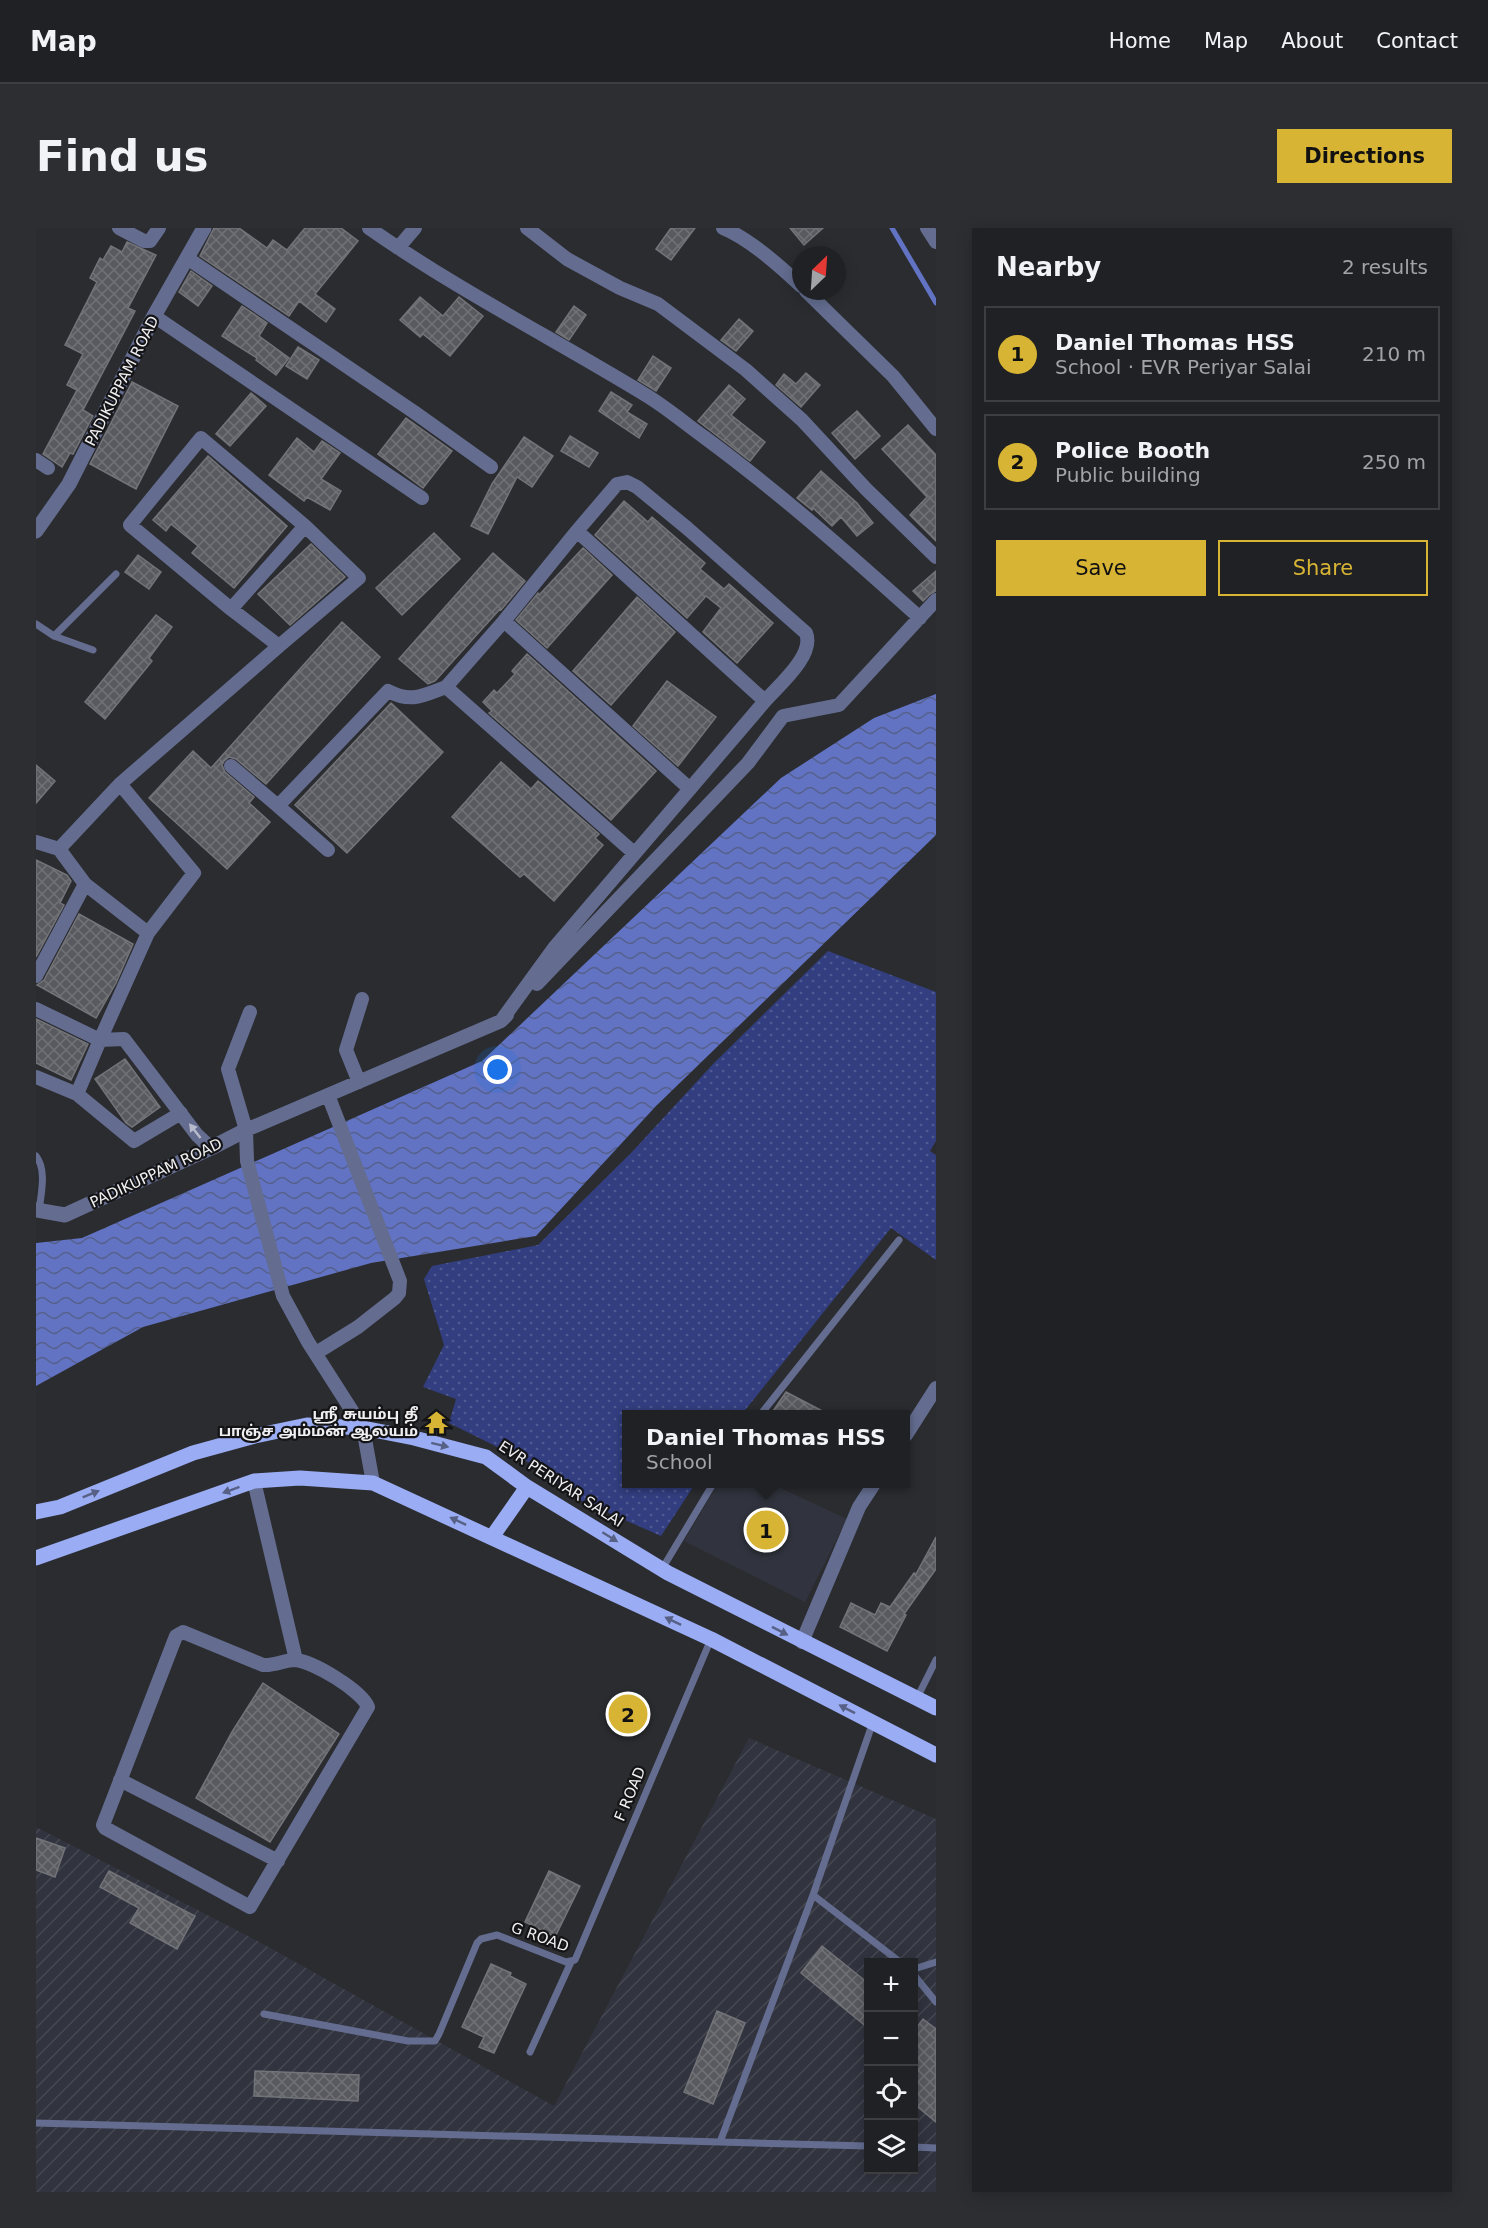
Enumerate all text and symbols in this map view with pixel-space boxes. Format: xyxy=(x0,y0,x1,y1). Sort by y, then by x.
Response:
text: Map xyxy=(30,25,97,58)
text: Home xyxy=(1109,29,1171,53)
text: Map xyxy=(1204,29,1248,53)
text: About xyxy=(1281,29,1343,53)
text: Contact xyxy=(1376,29,1458,53)
button: Directions xyxy=(1277,129,1452,183)
text: Find us xyxy=(36,132,209,181)
north arrow xyxy=(792,246,846,300)
text: Nearby xyxy=(996,252,1101,282)
text: 2 results xyxy=(1342,255,1428,279)
street label: PADIKUPPAM ROAD xyxy=(81,313,163,449)
text: Daniel Thomas HSS xyxy=(1055,330,1295,355)
text: 1 xyxy=(1011,342,1024,366)
text: 210 m xyxy=(1362,342,1426,366)
text: School · EVR Periyar Salai xyxy=(1055,355,1311,379)
text: Police Booth xyxy=(1055,438,1210,463)
text: 2 xyxy=(1011,450,1024,474)
text: 250 m xyxy=(1362,450,1426,474)
text: Public building xyxy=(1055,463,1201,487)
button: Save xyxy=(996,540,1206,596)
button: Share xyxy=(1218,540,1428,596)
your location xyxy=(483,1055,512,1084)
one-way arrow xyxy=(189,1124,201,1139)
street label: PADIKUPPAM ROAD xyxy=(87,1134,225,1212)
place label: ஶ்ரீ சுயம்பு தீ பாஞ்ச அம்மன் ஆலயம் xyxy=(219,1405,418,1441)
temple icon: ஶ்ரீ சுயம்பு தீ பாஞ்ச அம்மன் ஆலயம் xyxy=(423,1410,449,1436)
popup xyxy=(622,1410,910,1488)
text: Daniel Thomas HSS xyxy=(646,1425,886,1450)
street label: EVR PERIYAR SALAI xyxy=(495,1437,627,1531)
one-way arrow xyxy=(431,1441,449,1451)
text: School xyxy=(646,1450,712,1474)
one-way arrow xyxy=(222,1485,240,1495)
one-way arrow xyxy=(83,1489,101,1499)
pin: 1 xyxy=(746,1508,786,1552)
one-way arrow xyxy=(449,1517,466,1526)
one-way arrow xyxy=(602,1532,618,1543)
one-way arrow xyxy=(664,1616,681,1625)
one-way arrow xyxy=(772,1626,789,1636)
pin: 2 xyxy=(608,1692,648,1736)
one-way arrow xyxy=(838,1704,855,1714)
street label: F ROAD xyxy=(611,1764,649,1824)
street label: G ROAD xyxy=(509,1918,571,1956)
map controls xyxy=(864,1958,918,2174)
button: + xyxy=(864,1958,918,2012)
button: − xyxy=(864,2012,918,2066)
button: locate xyxy=(864,2066,918,2120)
button: layers xyxy=(864,2120,918,2174)

